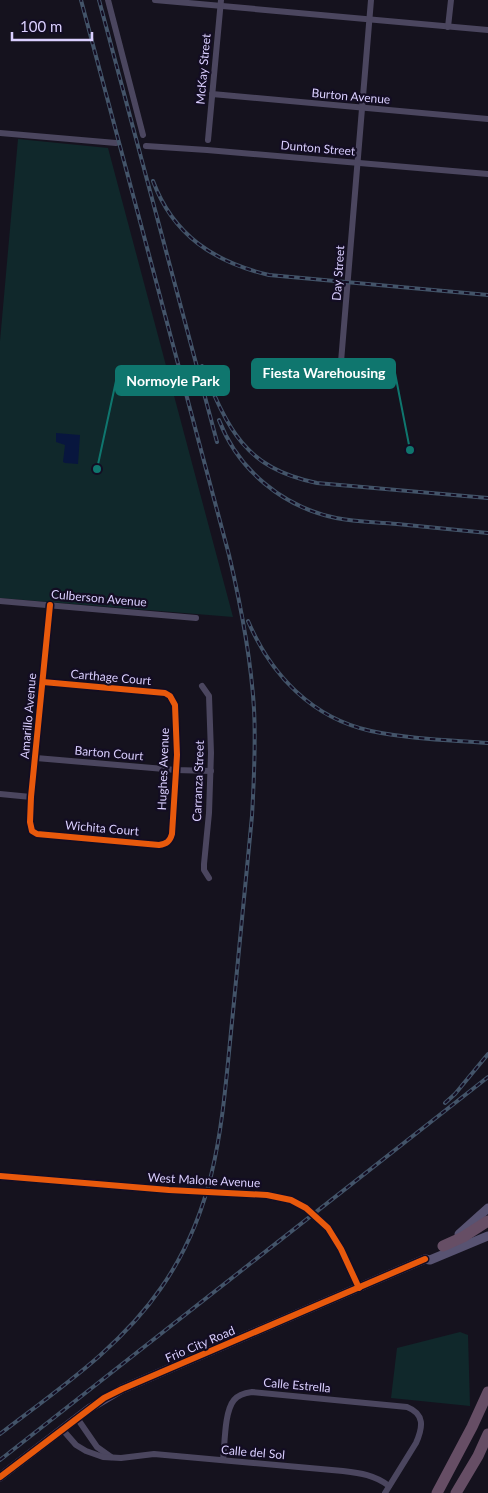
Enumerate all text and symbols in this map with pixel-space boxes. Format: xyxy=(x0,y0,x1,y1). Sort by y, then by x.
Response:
scale bar xyxy=(12,10,92,42)
text: 100 m xyxy=(20,17,62,35)
street label: McKay Street xyxy=(192,32,214,105)
street label: Burton Avenue xyxy=(311,85,391,107)
street label: Dunton Street xyxy=(280,137,357,159)
street label: Day Street xyxy=(329,244,347,301)
callout: Fiesta Warehousing xyxy=(252,359,395,388)
text: Fiesta Warehousing xyxy=(262,364,386,381)
callout: Normoyle Park xyxy=(116,366,229,395)
text: Normoyle Park xyxy=(126,372,220,389)
street label: Culberson Avenue xyxy=(51,586,147,610)
street label: Carthage Court xyxy=(70,666,153,688)
street label: Amarillo Avenue xyxy=(17,672,39,760)
street label: Hughes Avenue xyxy=(154,727,172,811)
street label: Carranza Street xyxy=(189,739,207,822)
street label: Barton Court xyxy=(74,743,145,764)
street label: Wichita Court xyxy=(65,817,140,839)
street label: West Malone Avenue xyxy=(147,1170,261,1190)
street label: Frio City Road xyxy=(163,1323,237,1365)
street label: Calle Estrella xyxy=(263,1375,331,1395)
street label: Calle del Sol xyxy=(220,1442,286,1462)

